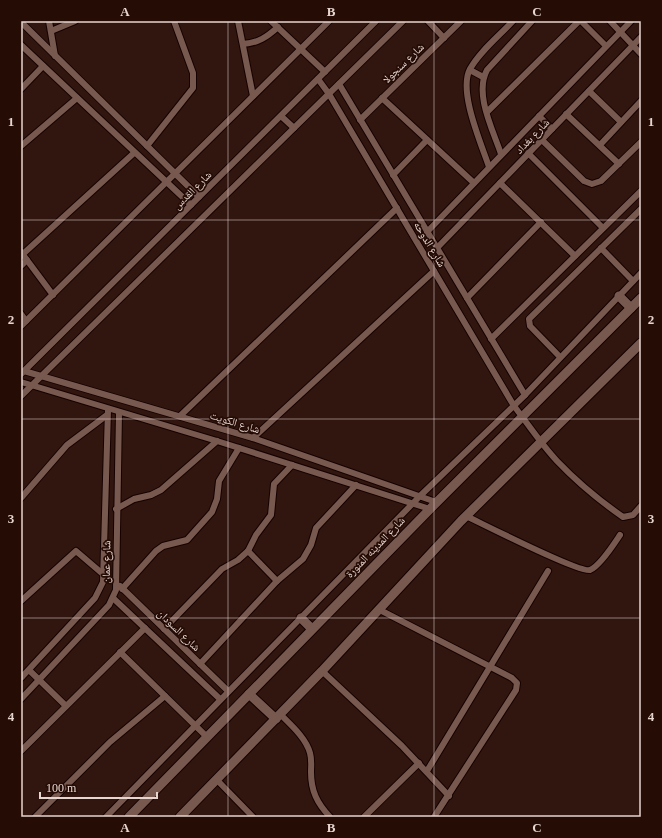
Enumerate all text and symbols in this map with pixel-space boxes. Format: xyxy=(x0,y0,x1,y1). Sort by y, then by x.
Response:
text: A xyxy=(120,4,130,19)
text: B xyxy=(327,4,336,19)
text: C xyxy=(532,4,542,19)
street label: شارع سنجولا xyxy=(380,41,427,86)
text: 1 xyxy=(8,114,14,129)
text: 1 xyxy=(648,114,654,129)
street label: شارع بغداد xyxy=(513,116,552,157)
street label: شارع القدس xyxy=(170,168,214,212)
street label: شارع الدوحه xyxy=(411,219,448,269)
text: 2 xyxy=(8,312,14,327)
text: 2 xyxy=(648,312,654,327)
street label: شارع الكويت xyxy=(208,409,261,436)
text: 3 xyxy=(8,511,15,526)
text: 3 xyxy=(648,511,655,526)
street label: شارع المدينه المنورة xyxy=(343,514,408,581)
street label: شارع عمان xyxy=(100,540,113,584)
street label: شارع السودان xyxy=(154,607,203,654)
text: 4 xyxy=(8,709,15,724)
text: 4 xyxy=(648,709,655,724)
scale bar xyxy=(40,774,157,800)
text: 100 m xyxy=(46,781,77,795)
text: A xyxy=(120,820,130,835)
text: B xyxy=(327,820,336,835)
text: C xyxy=(532,820,542,835)

